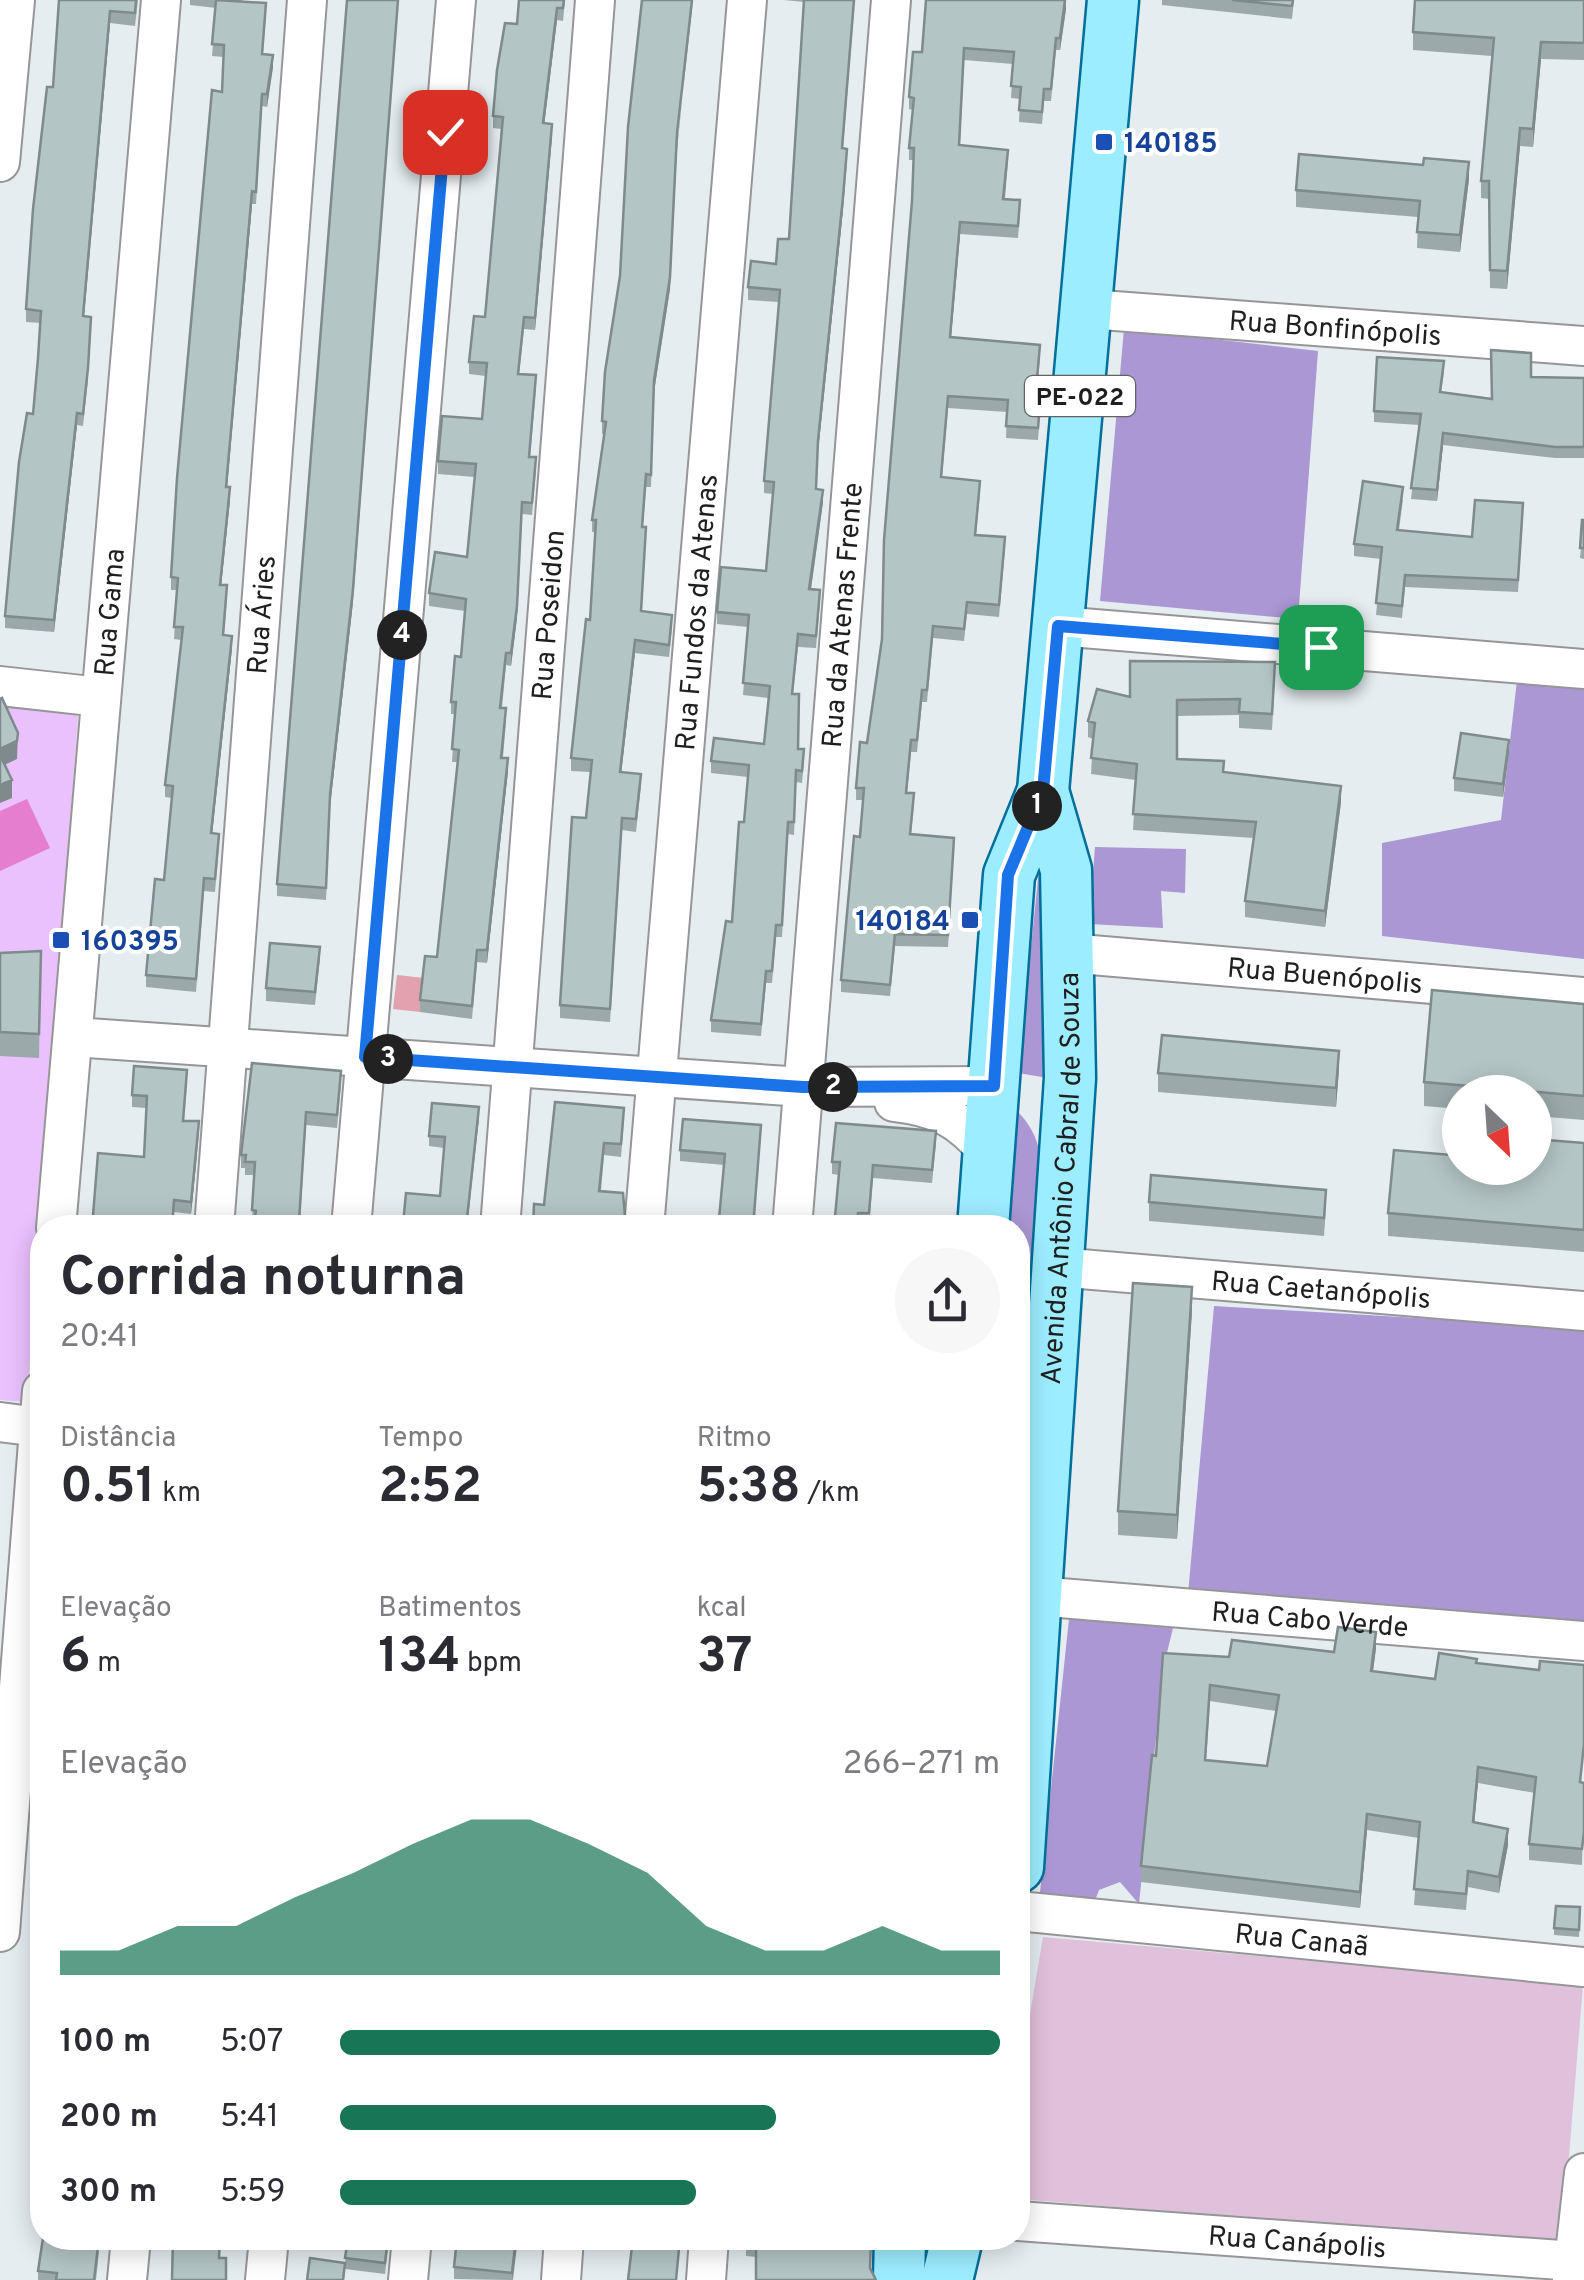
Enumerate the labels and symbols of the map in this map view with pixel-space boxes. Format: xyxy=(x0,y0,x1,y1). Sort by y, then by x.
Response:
pin xyxy=(403,90,488,175)
place label: 140185 xyxy=(1124,127,1218,163)
marker: 140185 xyxy=(1093,131,1115,153)
street label: Rua Bonfinópolis xyxy=(1227,305,1443,356)
road number: PE-022 xyxy=(1025,376,1135,416)
street label: Rua Fundos da Atenas xyxy=(669,473,728,752)
street label: Rua da Atenas Frente xyxy=(816,481,873,749)
street label: Rua Poseidon xyxy=(526,529,575,702)
street label: Rua Gama xyxy=(88,547,135,678)
street label: Rua Áries xyxy=(241,554,286,676)
pin xyxy=(1279,605,1364,690)
pin: 4 xyxy=(377,610,427,660)
pin: 1 xyxy=(1012,781,1062,831)
place label: 140184 xyxy=(856,905,950,941)
marker: 140184 xyxy=(959,909,981,931)
place label: 160395 xyxy=(81,925,179,961)
marker: 160395 xyxy=(50,929,72,951)
street label: Rua Buenópolis xyxy=(1226,952,1424,1004)
street label: Avenida Antônio Cabral de Souza xyxy=(1035,972,1091,1386)
pin: 3 xyxy=(363,1034,413,1084)
pin: 2 xyxy=(808,1062,858,1112)
north arrow xyxy=(1442,1075,1552,1185)
street label: Rua Caetanópolis xyxy=(1210,1265,1432,1319)
street label: Rua Cabo Verde xyxy=(1210,1595,1410,1648)
street label: Rua Canaã xyxy=(1233,1918,1370,1967)
street label: Rua Canápolis xyxy=(1207,2220,1387,2268)

